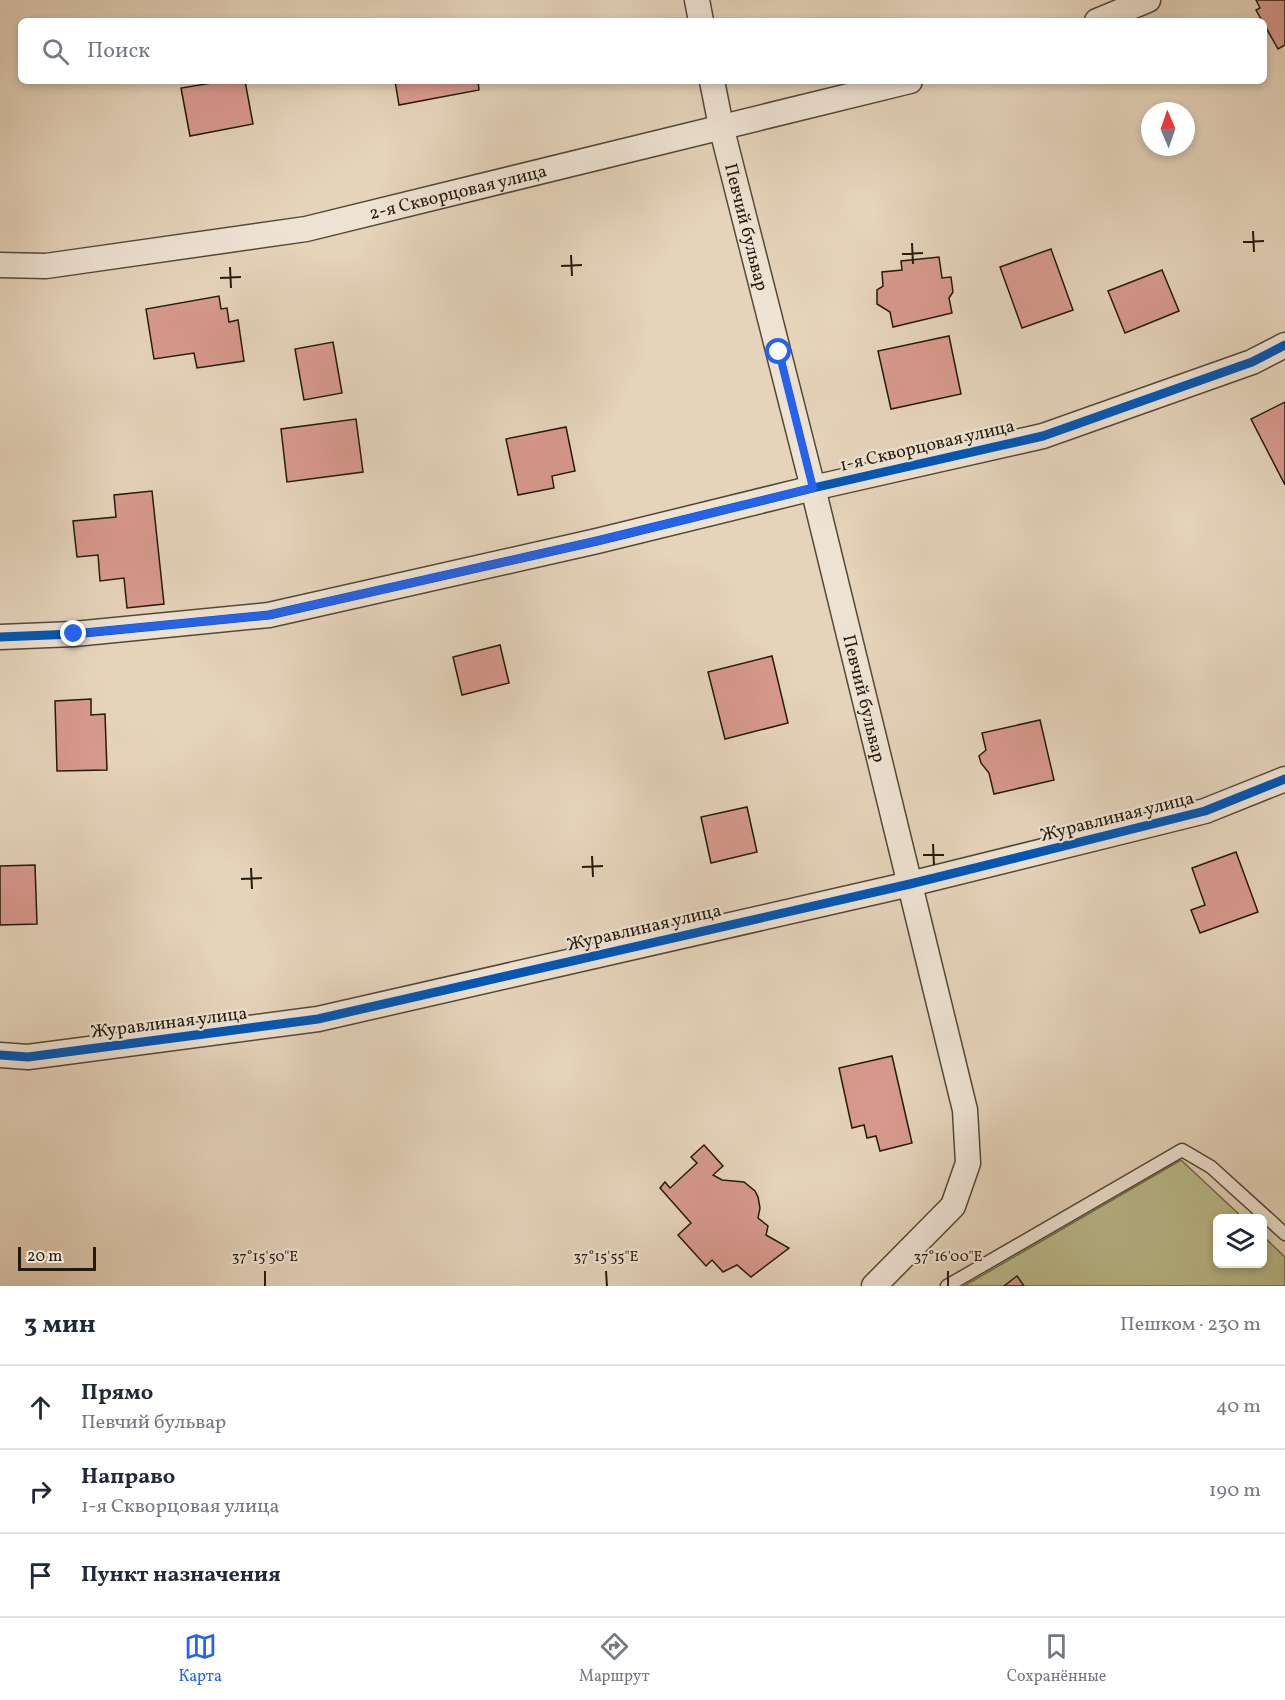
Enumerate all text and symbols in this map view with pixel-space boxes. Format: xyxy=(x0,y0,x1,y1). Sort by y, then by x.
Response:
search box xyxy=(18,18,1267,84)
icon: search xyxy=(39,35,72,68)
text: Поиск xyxy=(87,36,150,67)
north arrow xyxy=(1141,102,1195,156)
street label: 2-я Скворцовая улица xyxy=(367,159,550,227)
street label: Певчий бульвар xyxy=(717,161,773,294)
route start xyxy=(765,338,791,364)
street label: 1-я Скворцовая улица xyxy=(837,414,1017,479)
route end xyxy=(60,620,86,646)
street label: Певчий бульвар xyxy=(835,632,891,765)
street label: Журавлиная улица xyxy=(1038,786,1197,849)
street label: Журавлиная улица xyxy=(565,899,724,958)
street label: Журавлиная улица xyxy=(89,1001,249,1046)
map controls xyxy=(1213,1214,1267,1268)
button: layers xyxy=(1213,1214,1267,1268)
scale bar xyxy=(18,1244,96,1272)
text: 20 m xyxy=(27,1246,62,1268)
text: 37°15'50"E xyxy=(232,1247,298,1268)
text: 37°15'55"E xyxy=(573,1247,639,1268)
text: 37°16'00"E xyxy=(914,1247,982,1268)
text: 3 мин xyxy=(24,1307,96,1343)
text: Пешком · 230 m xyxy=(1120,1311,1261,1339)
text: Прямо xyxy=(81,1378,153,1409)
icon: ahead xyxy=(24,1391,57,1424)
text: 40 m xyxy=(1216,1393,1261,1421)
text: Певчий бульвар xyxy=(81,1409,226,1437)
text: Направо xyxy=(81,1462,175,1493)
icon: right xyxy=(24,1475,57,1508)
text: 190 m xyxy=(1209,1477,1261,1505)
text: 1-я Скворцовая улица xyxy=(81,1493,280,1521)
icon: arrive xyxy=(24,1559,57,1592)
text: Пункт назначения xyxy=(81,1560,281,1591)
tab: Карта xyxy=(179,1630,222,1688)
tab: Маршрут xyxy=(579,1630,650,1688)
tab: Сохранённые xyxy=(1007,1630,1106,1688)

